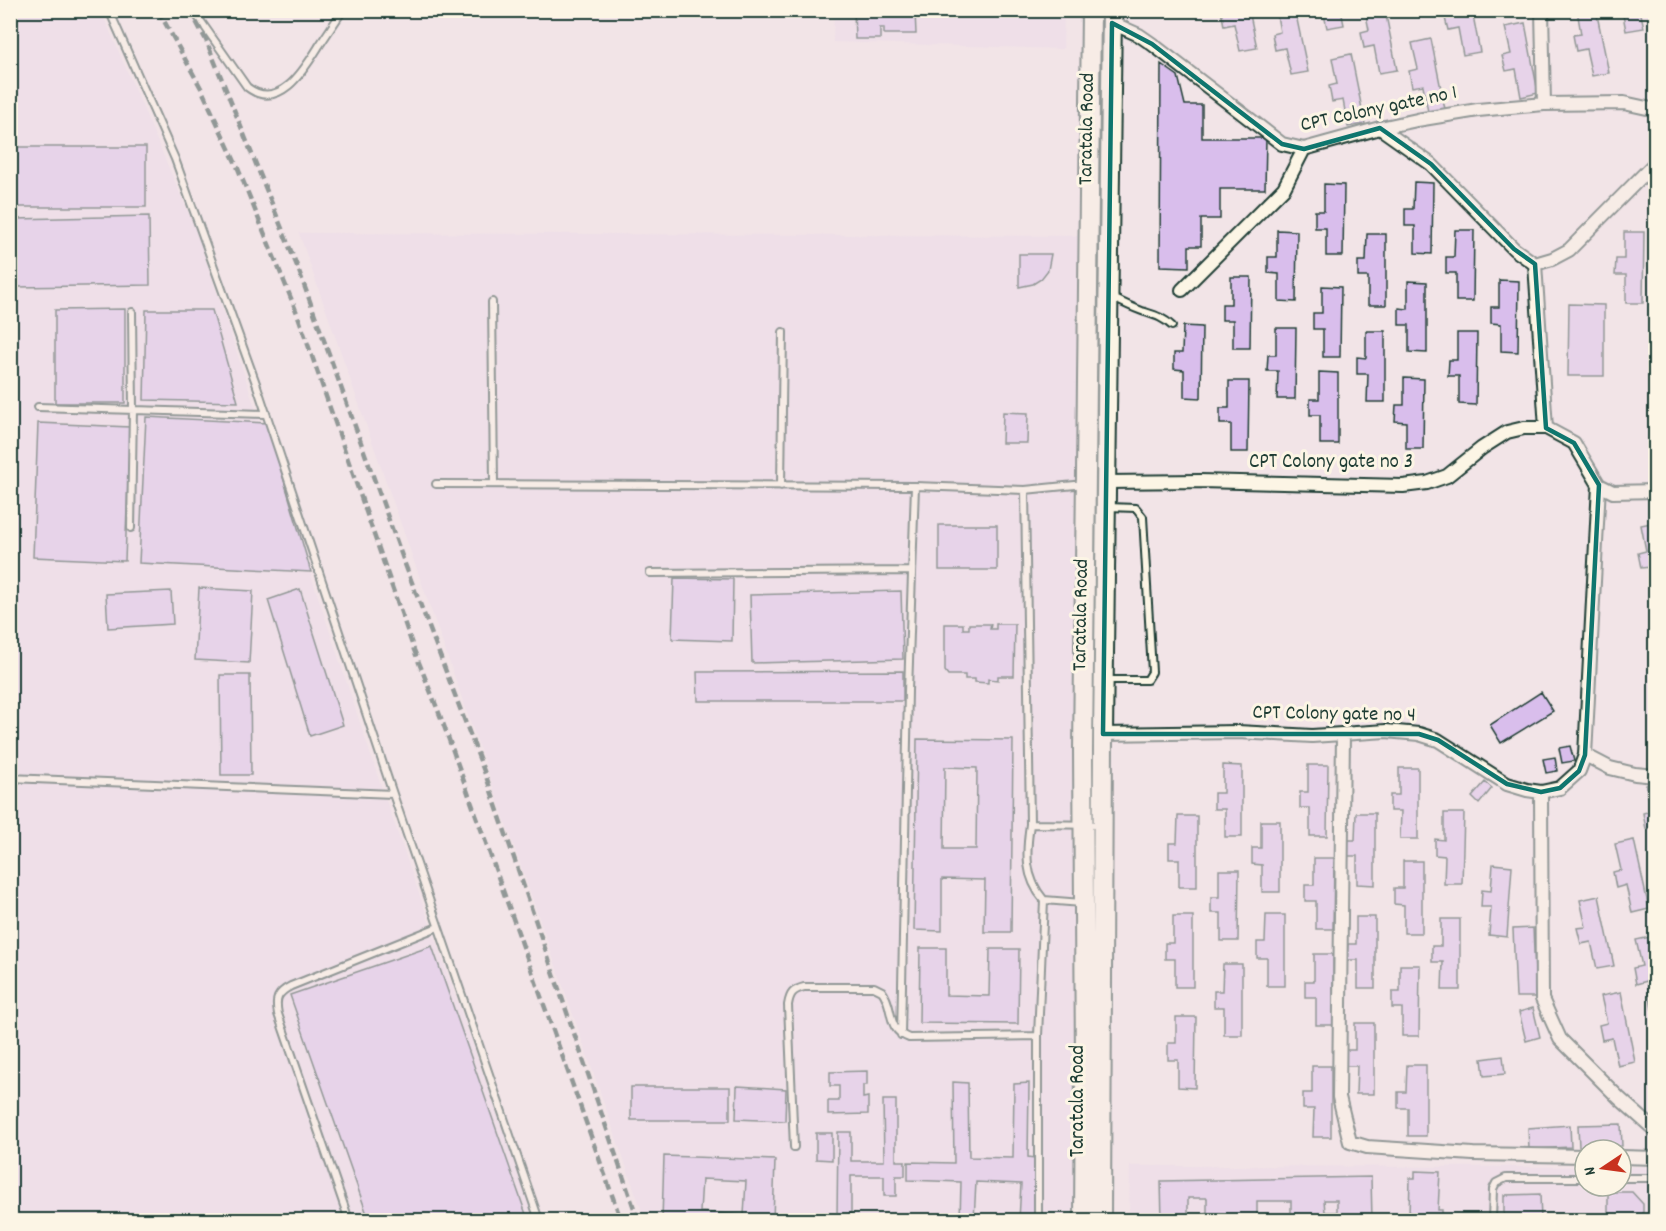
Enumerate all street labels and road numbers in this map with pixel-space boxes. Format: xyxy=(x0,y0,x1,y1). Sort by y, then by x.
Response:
street label: Taratala Road xyxy=(1072,73,1104,185)
street label: CPT Colony gate no 1 xyxy=(1298,79,1460,141)
street label: CPT Colony gate no 3 xyxy=(1249,448,1413,478)
street label: Taratala Road xyxy=(1066,559,1098,671)
street label: CPT Colony gate no 4 xyxy=(1252,699,1416,731)
street label: Taratala Road xyxy=(1064,1045,1094,1157)

